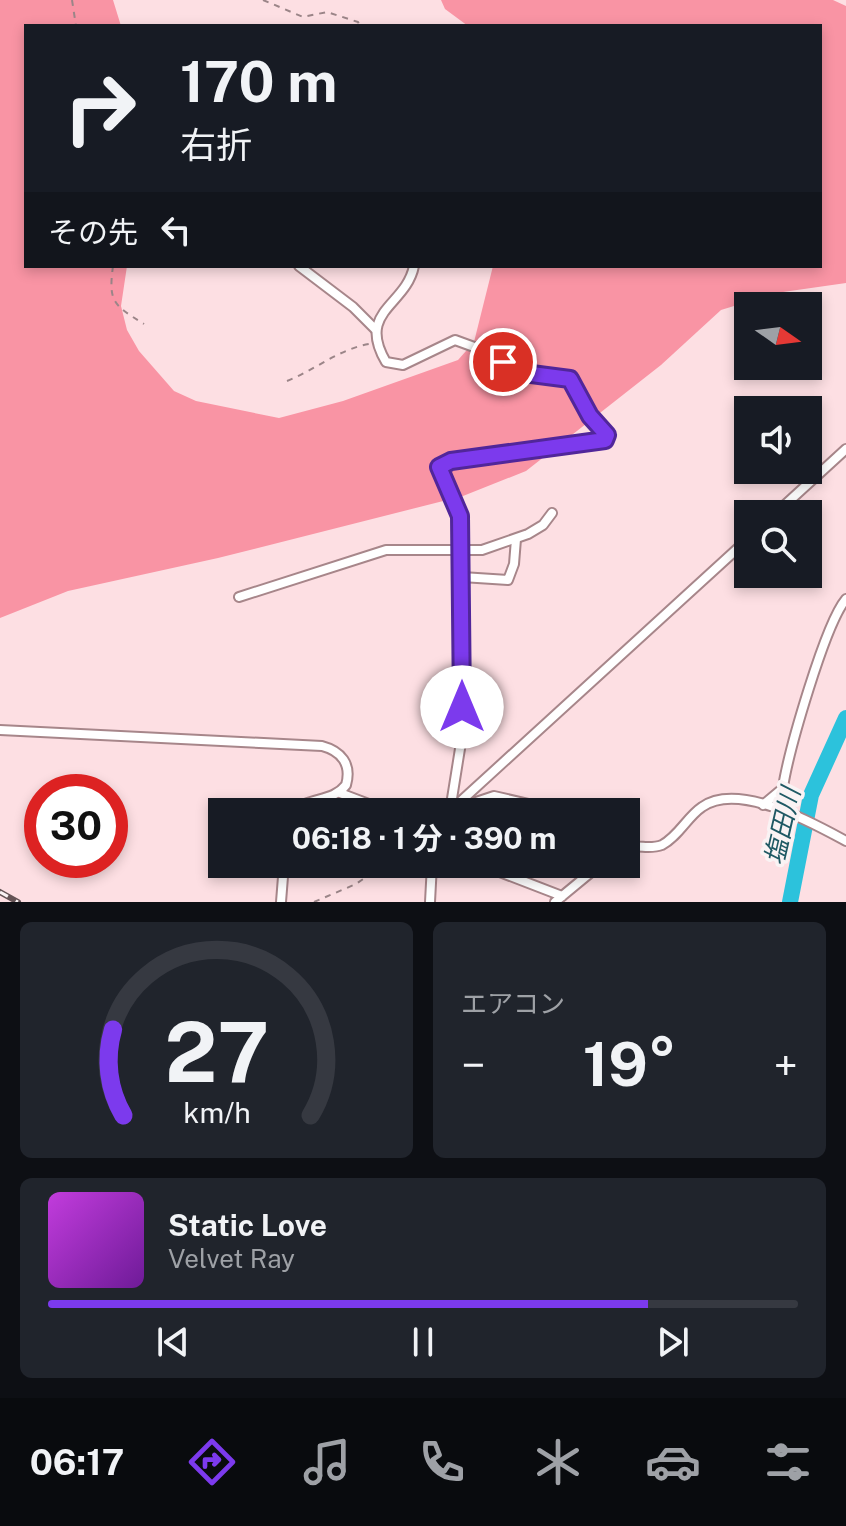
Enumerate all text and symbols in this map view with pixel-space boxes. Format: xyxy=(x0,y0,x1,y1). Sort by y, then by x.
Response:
text: 170 m xyxy=(180,49,337,115)
icon: right xyxy=(48,56,152,160)
text: 右折 xyxy=(180,124,252,166)
icon: left xyxy=(154,208,198,252)
text: その先 xyxy=(48,214,138,250)
north arrow xyxy=(734,292,822,380)
map controls xyxy=(734,292,822,588)
pin xyxy=(469,328,537,396)
icon: arrive xyxy=(481,340,525,384)
button: sound xyxy=(734,396,822,484)
button: search xyxy=(734,500,822,588)
position arrow xyxy=(420,665,504,749)
speed limit sign: 30 xyxy=(24,774,128,878)
water label: 塩田川 xyxy=(758,782,807,867)
text: 06:18 · 1 分 · 390 m xyxy=(292,820,556,856)
text: エアコン xyxy=(461,988,565,1019)
text: 27 xyxy=(164,1003,269,1101)
text: 19° xyxy=(583,1029,676,1100)
text: − xyxy=(461,1039,485,1091)
text: + xyxy=(774,1039,798,1091)
text: km/h xyxy=(183,1096,250,1129)
text: Static Love xyxy=(168,1207,327,1243)
text: Velvet Ray xyxy=(168,1243,295,1274)
icon: previous xyxy=(151,1320,195,1364)
icon: pause xyxy=(401,1320,445,1364)
icon: next xyxy=(651,1320,695,1364)
icon: directions xyxy=(184,1434,240,1490)
icon: music xyxy=(299,1434,355,1490)
icon: phone xyxy=(414,1434,470,1490)
icon: climate xyxy=(530,1434,586,1490)
icon: car xyxy=(645,1434,701,1490)
icon: filters xyxy=(760,1434,816,1490)
text: 06:17 xyxy=(30,1441,124,1483)

